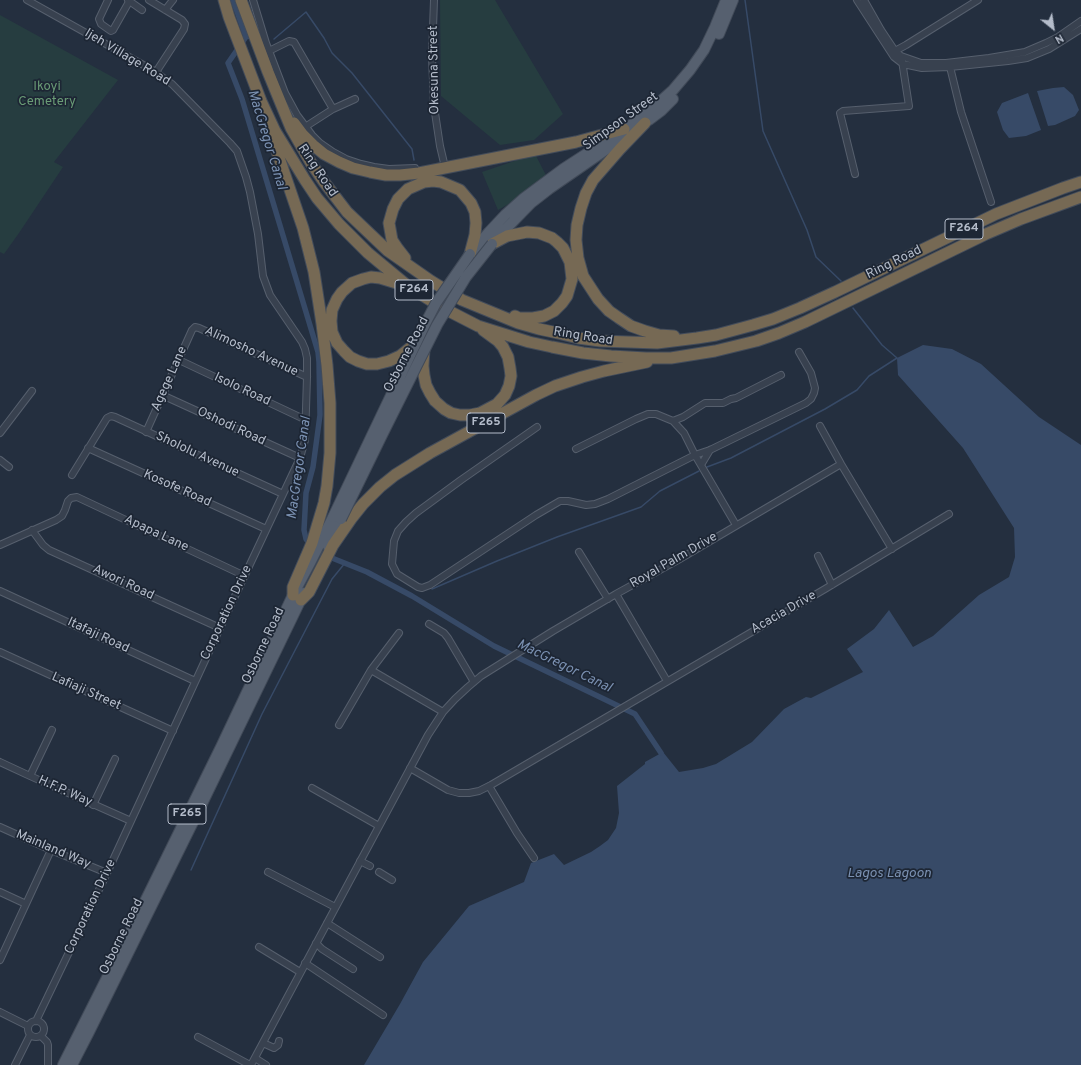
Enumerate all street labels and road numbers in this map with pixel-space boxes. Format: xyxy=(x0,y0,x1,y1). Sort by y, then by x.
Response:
street label: Okesuna Street xyxy=(426,25,444,115)
street label: Ijeh Village Road xyxy=(81,26,173,90)
street label: Simpson Street xyxy=(580,90,662,154)
street label: Ring Road xyxy=(294,142,340,200)
road number: F264 xyxy=(945,219,983,239)
street label: Ring Road xyxy=(864,243,924,283)
road number: F264 xyxy=(395,280,433,300)
street label: Osborne Road xyxy=(381,315,433,395)
street label: Alimosho Avenue xyxy=(202,324,300,380)
street label: Ring Road xyxy=(552,325,614,349)
street label: Agege Lane xyxy=(149,344,191,414)
street label: Isolo Road xyxy=(211,370,273,410)
street label: Oshodi Road xyxy=(194,404,268,450)
road number: F265 xyxy=(467,413,505,433)
street label: Shololu Avenue xyxy=(153,429,241,481)
street label: Kosofe Road xyxy=(141,467,213,511)
street label: Apapa Lane xyxy=(121,512,191,556)
street label: Royal Palm Drive xyxy=(627,530,721,592)
street label: Awori Road xyxy=(90,562,156,604)
street label: Corporation Drive xyxy=(198,563,256,663)
street label: Acacia Drive xyxy=(749,588,819,638)
street label: Osborne Road xyxy=(239,605,289,687)
street label: Itafaji Road xyxy=(65,615,131,657)
street label: Lafiaji Street xyxy=(49,670,123,714)
street label: H.F.P. Way xyxy=(35,773,95,811)
road number: F265 xyxy=(168,804,206,824)
street label: Mainland Way xyxy=(13,827,93,873)
street label: Corporation Drive xyxy=(62,857,120,957)
street label: Osborne Road xyxy=(97,896,147,978)

